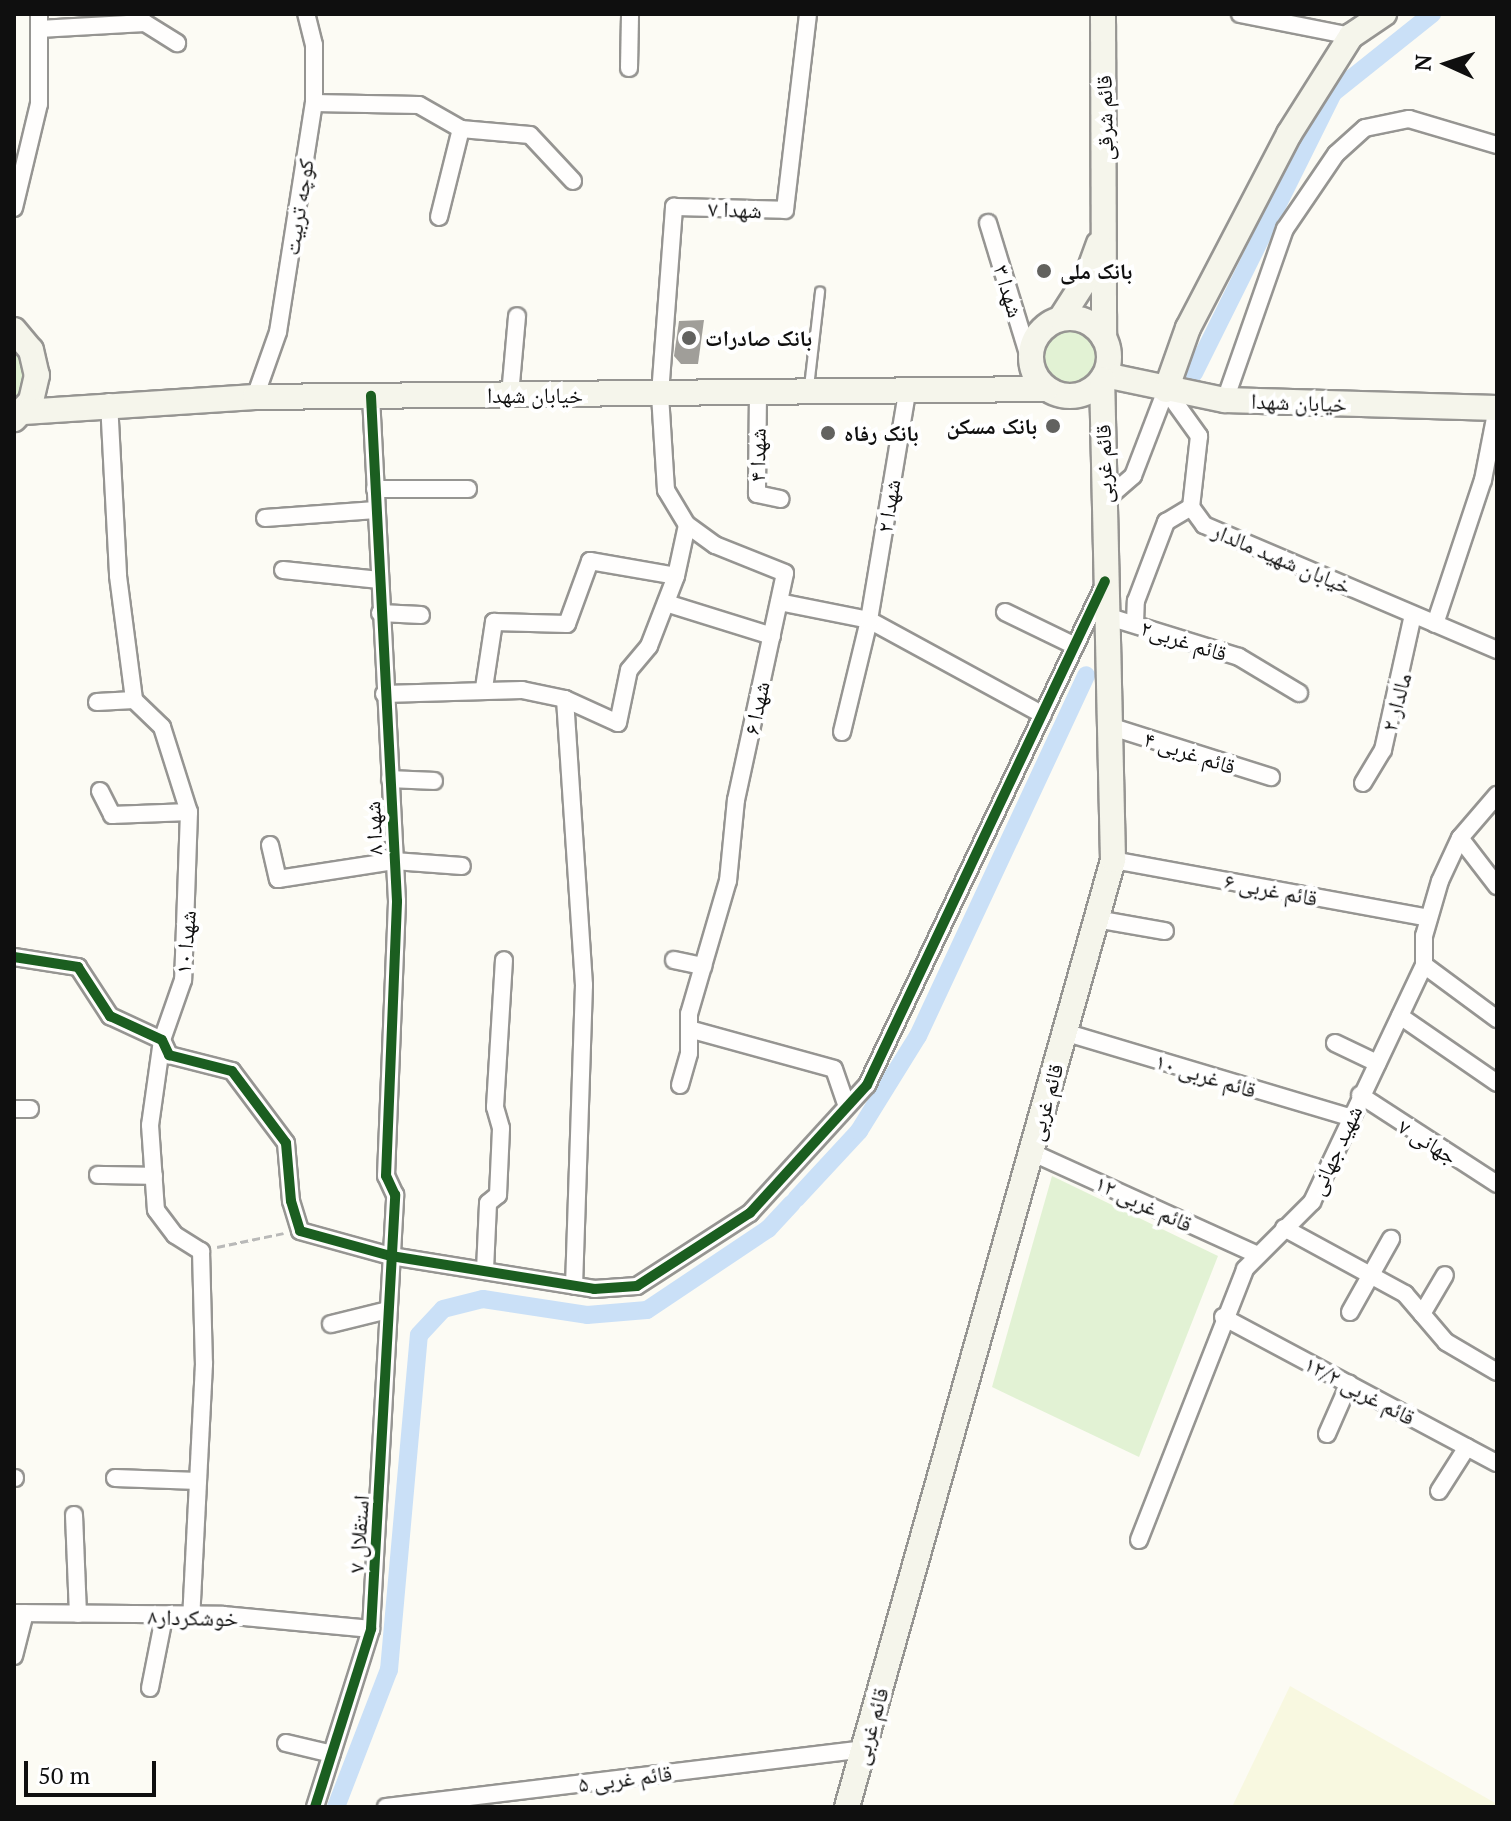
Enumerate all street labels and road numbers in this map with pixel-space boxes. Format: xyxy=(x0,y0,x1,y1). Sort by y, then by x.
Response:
street label: قائم شرقی xyxy=(1090,75,1118,161)
street label: کوچه تربیت xyxy=(277,157,319,257)
street label: شهدا ۷ xyxy=(708,195,762,223)
street label: شهدا ۳ xyxy=(989,261,1029,321)
street label: خیابان شهدا xyxy=(487,382,583,408)
street label: خیابان شهدا xyxy=(1251,387,1347,417)
street label: قائم غربی xyxy=(1089,424,1117,504)
street label: شهدا ۴ xyxy=(743,428,771,482)
street label: شهدا ۲ xyxy=(871,477,905,535)
street label: خیابان شهید مالدار xyxy=(1209,517,1355,599)
street label: ۲قائم غربی xyxy=(1138,614,1230,666)
street label: مالدار ۲ xyxy=(1376,670,1416,734)
street label: شهدا ۶ xyxy=(738,679,774,737)
street label: قائم غربی ۴ xyxy=(1141,725,1239,779)
street label: شهدا ۸ xyxy=(358,800,388,856)
street label: قائم غربی ۶ xyxy=(1222,867,1320,911)
street label: شهدا ۱۰ xyxy=(169,909,201,975)
street label: قائم غربی ۱۰ xyxy=(1152,1047,1260,1103)
street label: قائم غربی xyxy=(1021,1060,1069,1144)
street label: شهید جهانی xyxy=(1303,1101,1367,1199)
street label: جهانی ۷ xyxy=(1394,1113,1462,1169)
street label: قائم غربی ۱۲ xyxy=(1091,1169,1197,1237)
street label: قائم غربی ۱۲/۲ xyxy=(1300,1350,1420,1430)
street label: استقلال ۷ xyxy=(342,1494,374,1574)
street label: خوشکردار۸ xyxy=(148,1603,238,1631)
street label: قائم غربی xyxy=(846,1684,894,1768)
street label: قائم غربی ۵ xyxy=(577,1759,673,1797)

